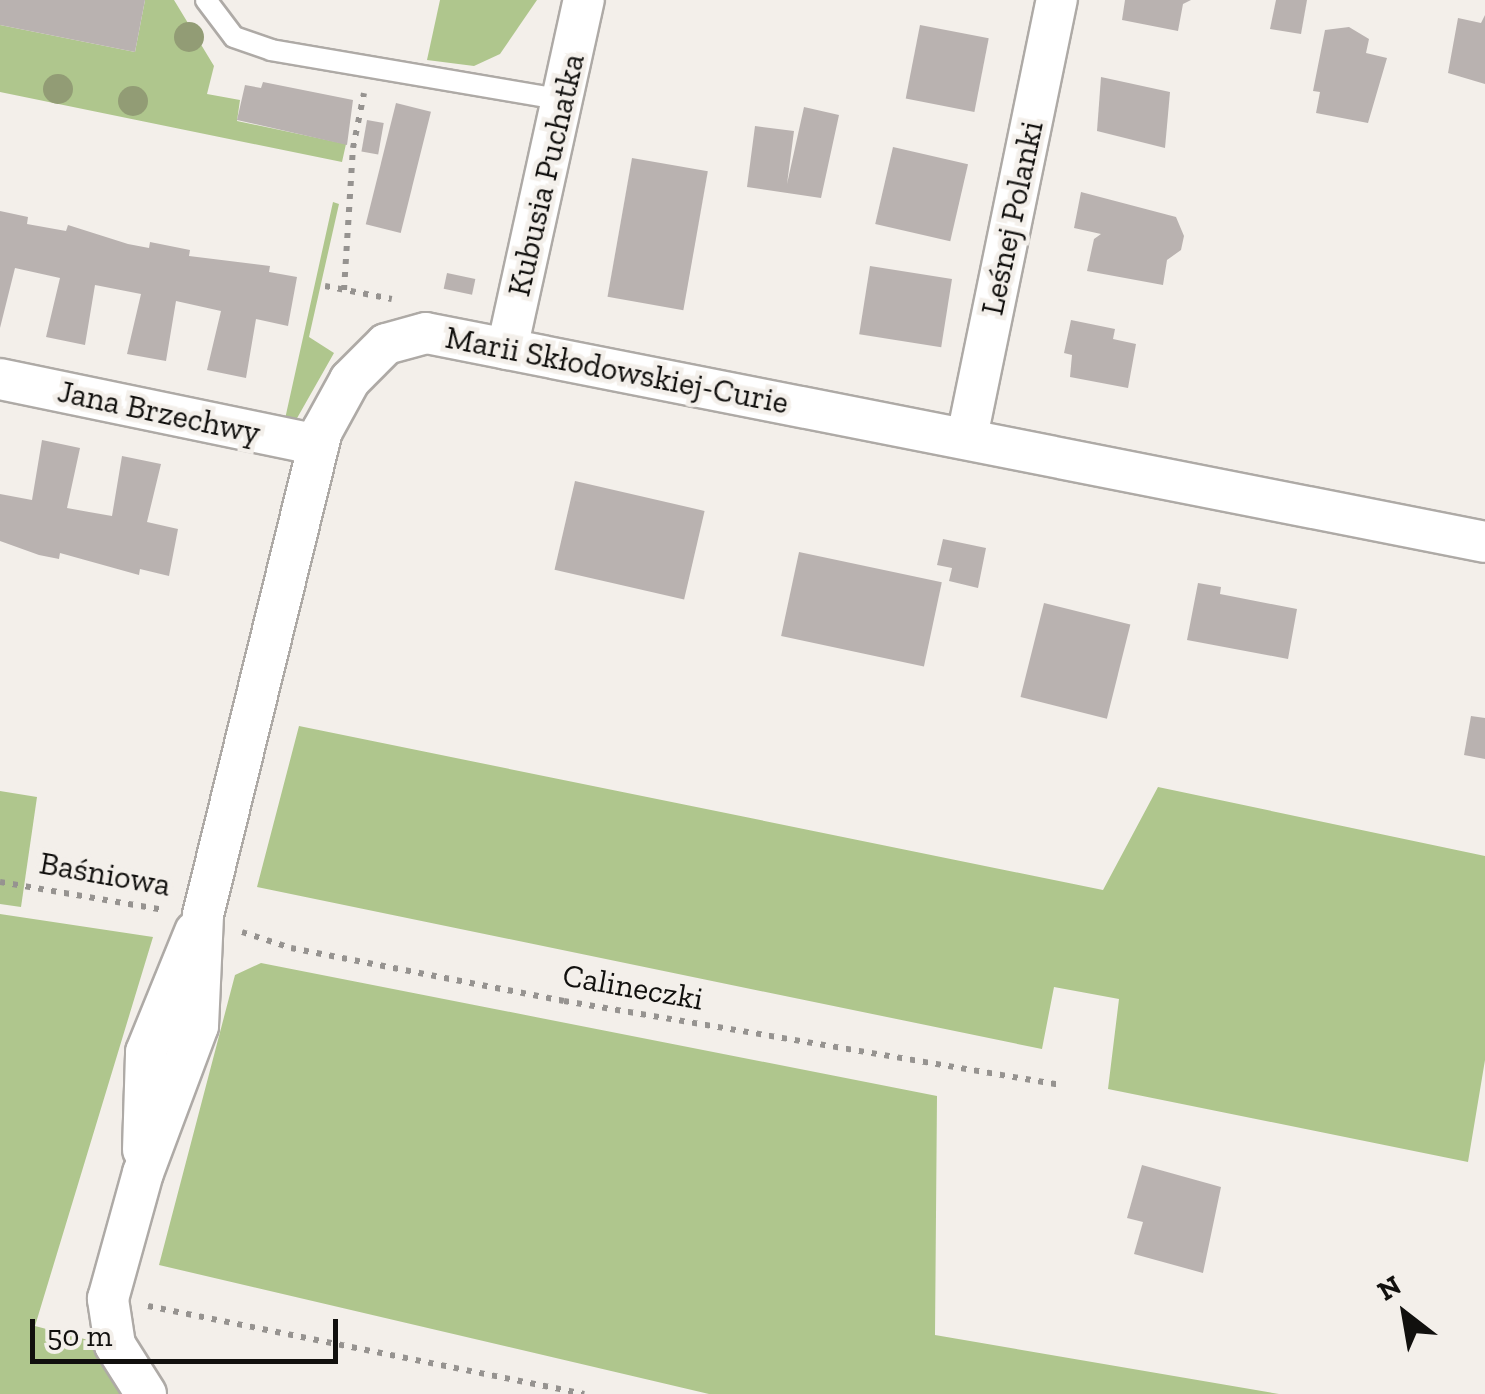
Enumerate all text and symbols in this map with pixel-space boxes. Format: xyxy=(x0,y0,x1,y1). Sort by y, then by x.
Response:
street label: Kubusia Puchatka xyxy=(499,50,593,300)
street label: Leśnej Polanki xyxy=(973,118,1051,318)
street label: Marii Skłodowskiej-Curie xyxy=(442,318,792,422)
street label: Jana Brzechwy xyxy=(54,372,264,452)
street label: Baśniowa xyxy=(37,844,173,904)
street label: Calineczki xyxy=(560,956,706,1018)
north arrow xyxy=(1355,1264,1455,1364)
text: N xyxy=(1372,1268,1407,1307)
scale bar xyxy=(35,1299,342,1361)
text: 50 m xyxy=(47,1318,112,1354)

